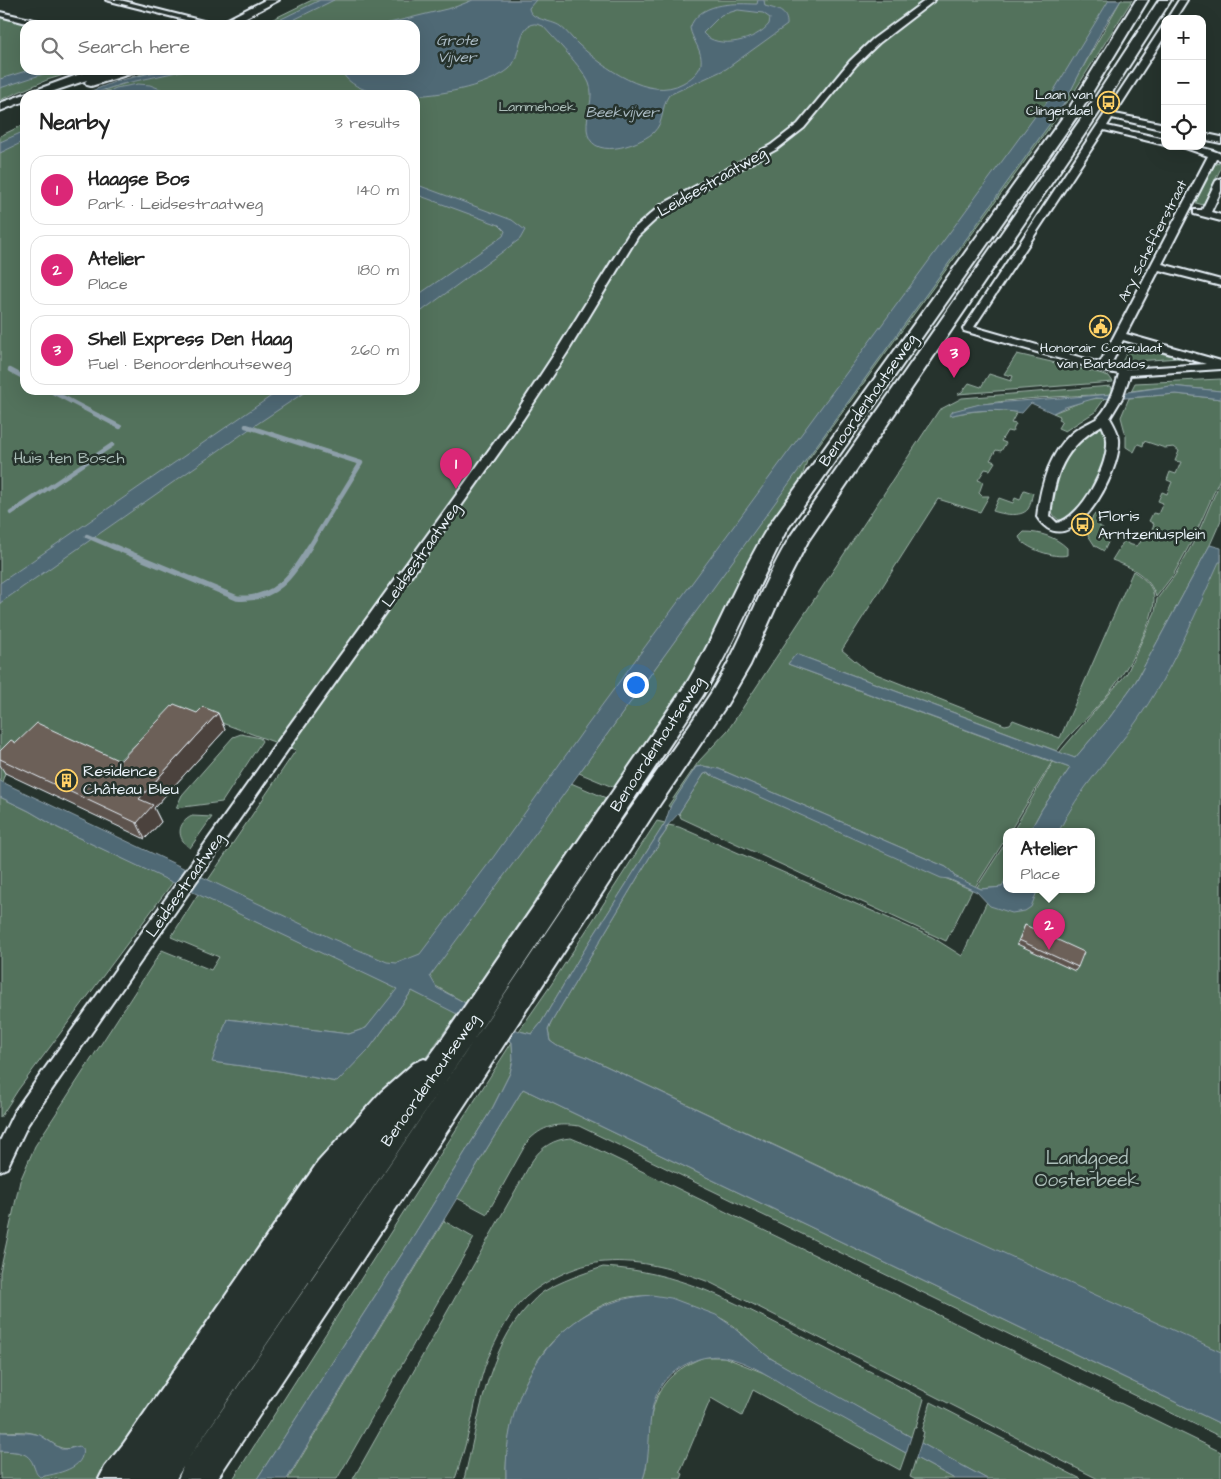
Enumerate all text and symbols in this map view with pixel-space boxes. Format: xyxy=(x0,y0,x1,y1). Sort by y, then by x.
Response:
map controls xyxy=(1161,15,1206,150)
button: + xyxy=(1161,15,1206,60)
search box xyxy=(20,20,420,75)
water label: Grote Vijver xyxy=(436,30,479,68)
icon: search xyxy=(38,34,66,62)
text: Search here xyxy=(78,34,190,61)
button: − xyxy=(1161,60,1206,105)
place label: Laan van Clingendael xyxy=(1026,85,1093,121)
bus stop icon: Laan van Clingendael xyxy=(1097,91,1121,115)
park label: Lammehoek xyxy=(498,97,576,117)
water label: Beekvijver xyxy=(586,102,660,123)
button: locate xyxy=(1161,105,1206,150)
text: Nearby xyxy=(40,108,110,137)
text: 3 results xyxy=(335,112,400,134)
street label: Leidsestraatweg xyxy=(653,142,771,223)
text: Haagse Bos xyxy=(88,166,190,193)
street label: Ary Schefferstraat xyxy=(1114,176,1193,306)
text: 1 xyxy=(56,179,58,201)
text: 140 m xyxy=(357,179,399,201)
text: Park · Leidsestraatweg xyxy=(88,193,263,215)
text: Atelier xyxy=(88,246,145,273)
text: 2 xyxy=(52,259,62,281)
text: 180 m xyxy=(358,259,399,281)
text: Place xyxy=(88,273,128,295)
public building icon: Honorair Consulaat van Barbados xyxy=(1089,314,1113,338)
text: Shell Express Den Haag xyxy=(88,326,292,353)
street label: Benoordenhoutseweg xyxy=(814,329,923,471)
pin: 3 xyxy=(938,337,970,378)
place label: Honorair Consulaat van Barbados xyxy=(1040,338,1163,374)
text: 3 xyxy=(53,339,61,361)
text: 260 m xyxy=(351,339,399,361)
text: Fuel · Benoordenhoutseweg xyxy=(88,353,291,375)
park label: Huis ten Bosch xyxy=(14,447,124,469)
pin: 1 xyxy=(440,448,472,489)
street label: Leidsestraatweg xyxy=(377,498,466,612)
place label: Floris Arntzeniusplein xyxy=(1098,505,1205,545)
bus stop icon: Floris Arntzeniusplein xyxy=(1070,513,1094,537)
street label: Benoordenhoutseweg xyxy=(605,672,710,817)
your location xyxy=(623,672,649,698)
place label: Residence Château Bleu xyxy=(83,760,179,800)
building icon: Residence Château Bleu xyxy=(55,768,79,792)
street label: Leidsestraatweg xyxy=(141,828,230,942)
popup xyxy=(1003,828,1095,893)
text: Atelier xyxy=(1021,836,1077,863)
text: Place xyxy=(1021,863,1060,885)
pin: 2 xyxy=(1033,909,1065,950)
street label: Benoordenhoutseweg xyxy=(376,1009,485,1151)
park label: Landgoed Oosterbeek xyxy=(1035,1145,1139,1194)

